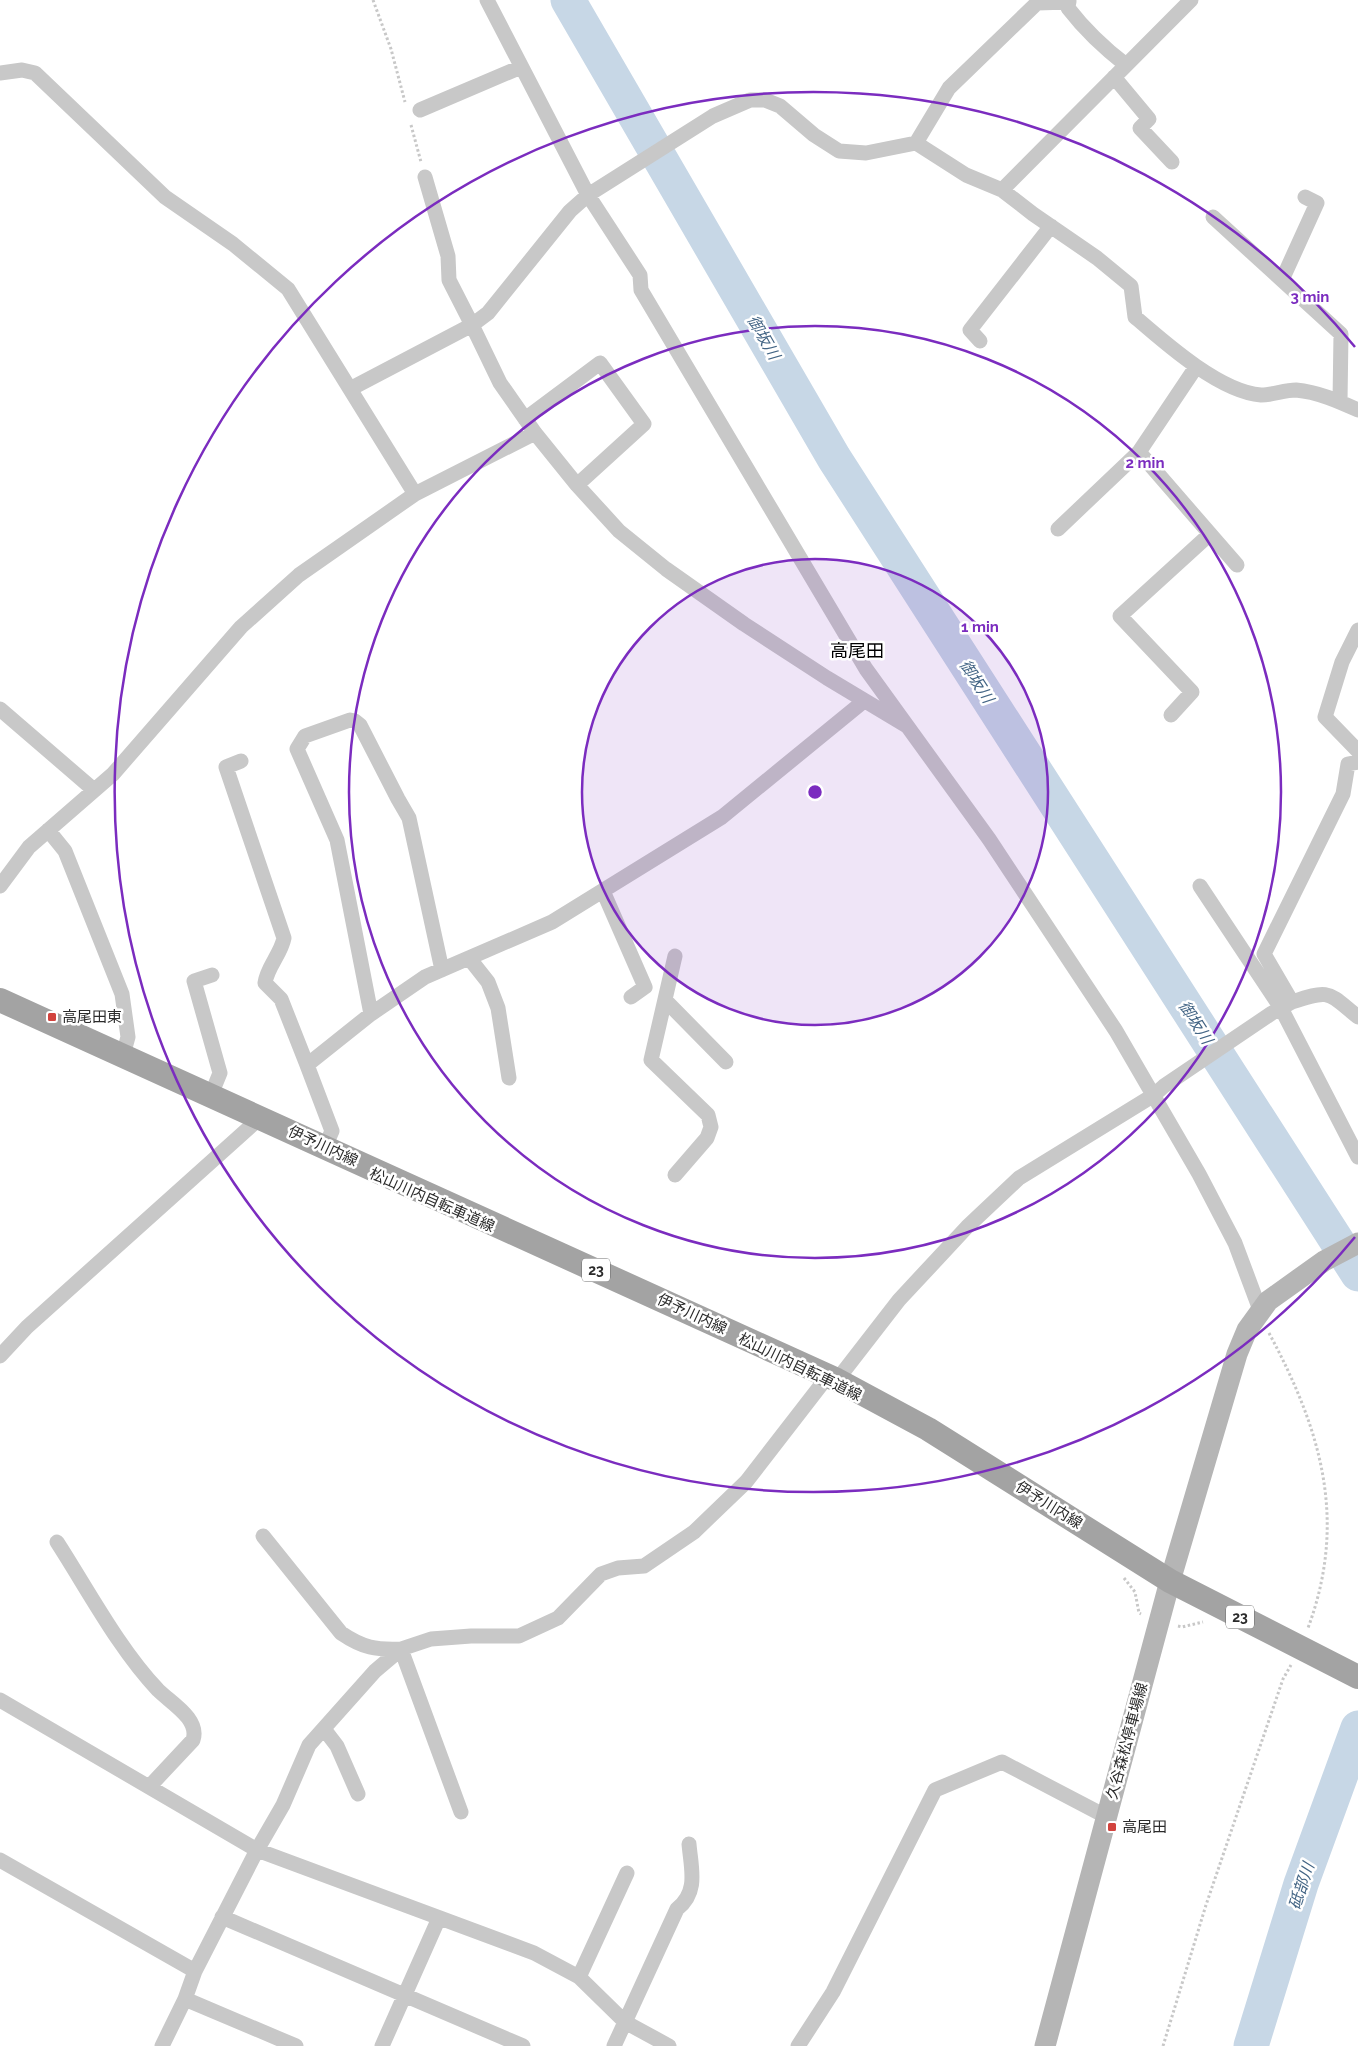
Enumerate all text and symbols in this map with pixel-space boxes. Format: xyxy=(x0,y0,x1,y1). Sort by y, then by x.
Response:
text: 3 min xyxy=(1291,288,1329,306)
water label: 御坂川 xyxy=(743,312,785,365)
text: 2 min xyxy=(1126,454,1164,472)
text: 1 min xyxy=(961,618,999,636)
district label: 高尾田 xyxy=(830,640,884,661)
water label: 御坂川 xyxy=(956,656,999,708)
centre of rings xyxy=(806,783,824,801)
water label: 御坂川 xyxy=(1175,997,1218,1049)
place label: 高尾田東 xyxy=(62,1008,122,1026)
marker: 高尾田東 xyxy=(46,1011,58,1023)
street label: 伊予川内線 xyxy=(285,1122,361,1170)
street label: 松山川内自転車道線 xyxy=(367,1164,497,1236)
road number: 23 xyxy=(582,1258,610,1282)
street label: 伊予川内線 xyxy=(654,1290,730,1338)
street label: 松山川内自転車道線 xyxy=(735,1329,865,1405)
street label: 伊予川内線 xyxy=(1012,1477,1086,1533)
road number: 23 xyxy=(1226,1605,1254,1628)
street label: 久谷森松停車場線 xyxy=(1103,1681,1151,1801)
place label: 高尾田 xyxy=(1122,1818,1167,1836)
marker: 高尾田 xyxy=(1106,1821,1118,1833)
water label: 砥部川 xyxy=(1285,1858,1319,1912)

